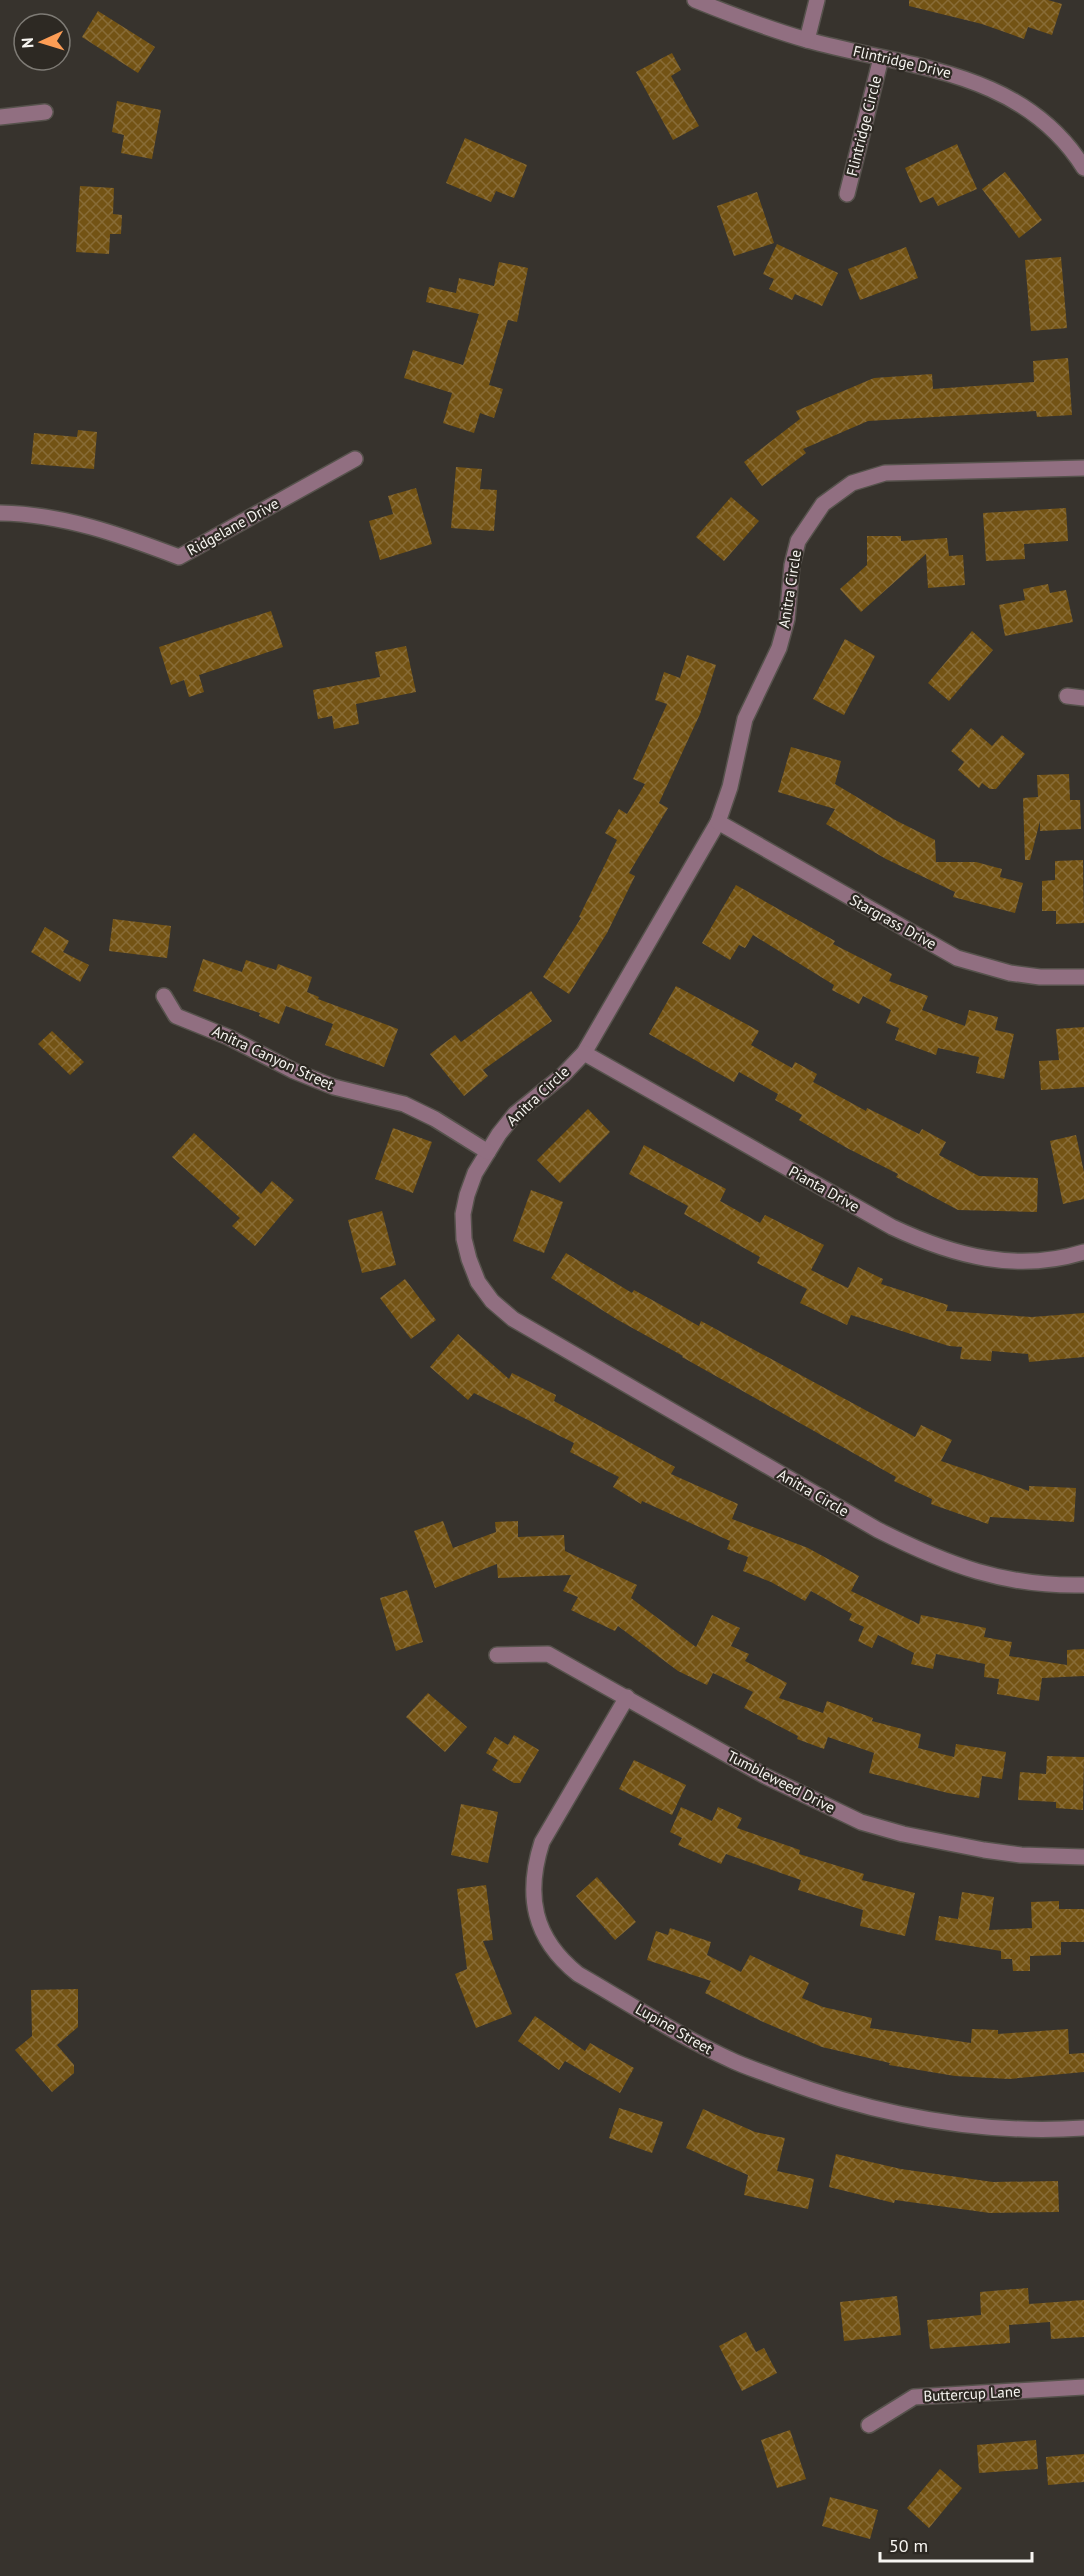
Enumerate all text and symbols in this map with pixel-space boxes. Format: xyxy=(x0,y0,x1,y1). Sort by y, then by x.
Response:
north arrow xyxy=(12,12,72,72)
text: N xyxy=(17,37,37,49)
street label: Flintridge Drive xyxy=(851,41,953,82)
street label: Flintridge Circle xyxy=(842,74,885,178)
street label: Ridgelane Drive xyxy=(184,494,282,560)
street label: Anitra Circle xyxy=(774,548,805,629)
street label: Stargrass Drive xyxy=(846,890,940,953)
street label: Anitra Canyon Street xyxy=(209,1021,337,1094)
street label: Anitra Circle xyxy=(502,1062,573,1130)
street label: Pianta Drive xyxy=(785,1161,863,1216)
street label: Anitra Circle xyxy=(774,1465,852,1521)
street label: Tumbleweed Drive xyxy=(724,1746,838,1817)
street label: Lupine Street xyxy=(632,1999,716,2058)
street label: Buttercup Lane xyxy=(923,2381,1021,2406)
scale bar xyxy=(880,2525,1032,2563)
text: 50 m xyxy=(889,2534,928,2557)

